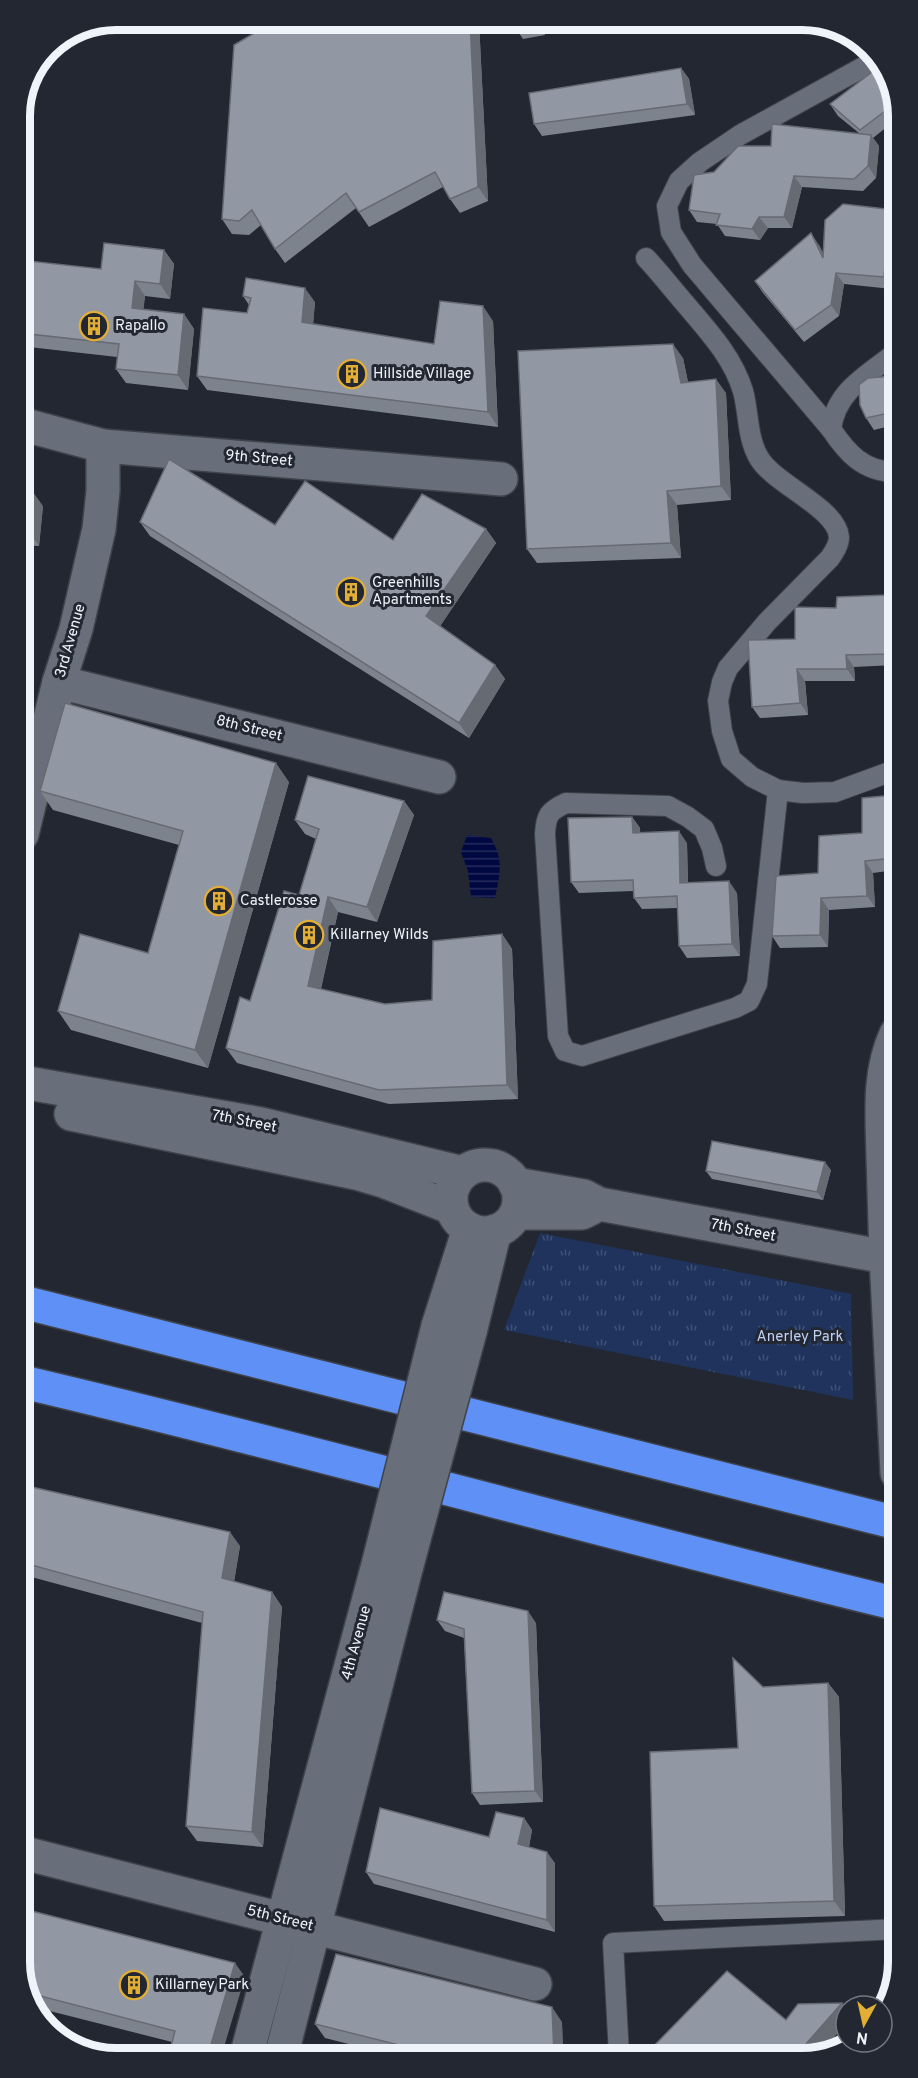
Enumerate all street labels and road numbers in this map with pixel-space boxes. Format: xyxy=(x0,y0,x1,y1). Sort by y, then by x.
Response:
street label: 9th Street xyxy=(225,447,293,471)
street label: 3rd Avenue xyxy=(51,602,91,680)
street label: 8th Street xyxy=(214,712,284,746)
street label: 7th Street xyxy=(210,1106,278,1138)
street label: 7th Street xyxy=(709,1215,777,1247)
street label: 4th Avenue xyxy=(338,1604,376,1682)
street label: 5th Street xyxy=(245,1902,315,1936)

